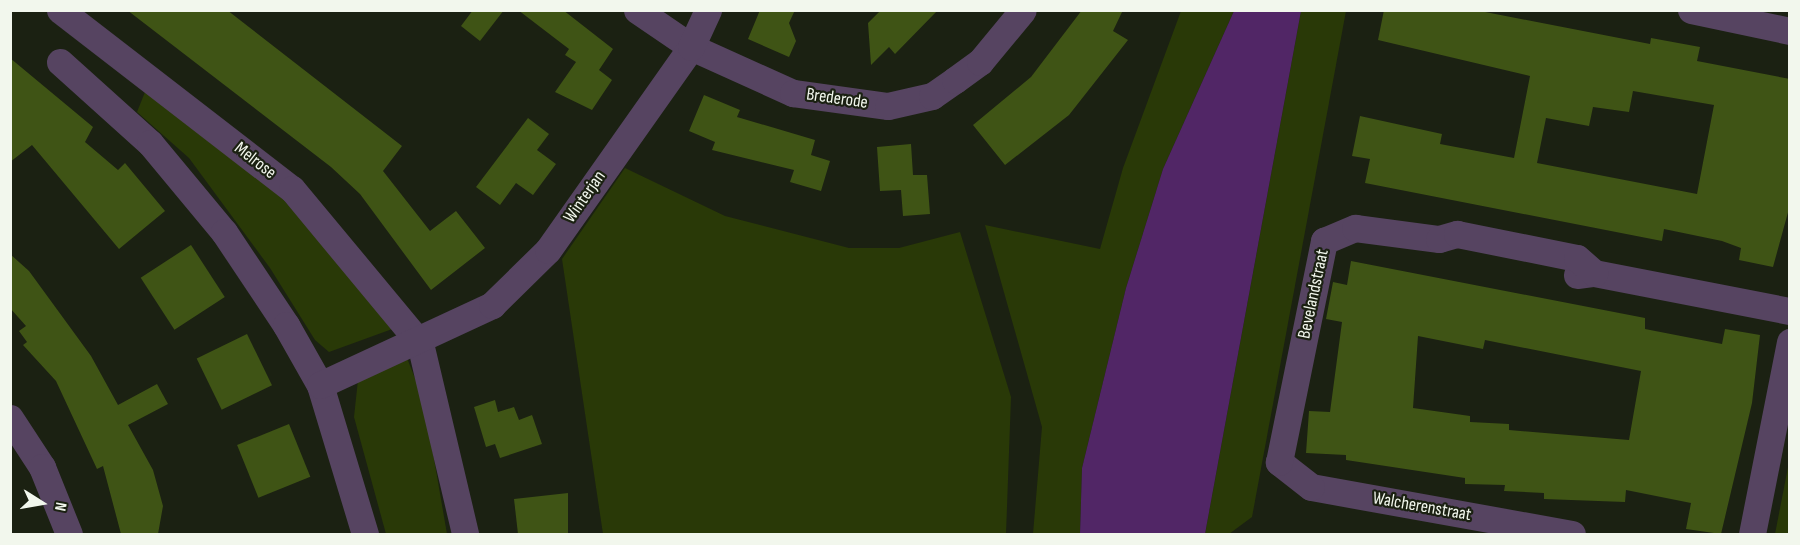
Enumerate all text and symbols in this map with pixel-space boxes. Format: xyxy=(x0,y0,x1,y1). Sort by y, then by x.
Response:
street label: Brederode xyxy=(805,84,869,114)
street label: Melrose xyxy=(230,138,280,184)
street label: Winterjan xyxy=(559,167,611,227)
street label: Bevelandstraat xyxy=(1294,247,1334,341)
north arrow xyxy=(12,473,72,533)
street label: Walcherenstraat xyxy=(1371,488,1473,526)
text: N xyxy=(50,501,70,513)

